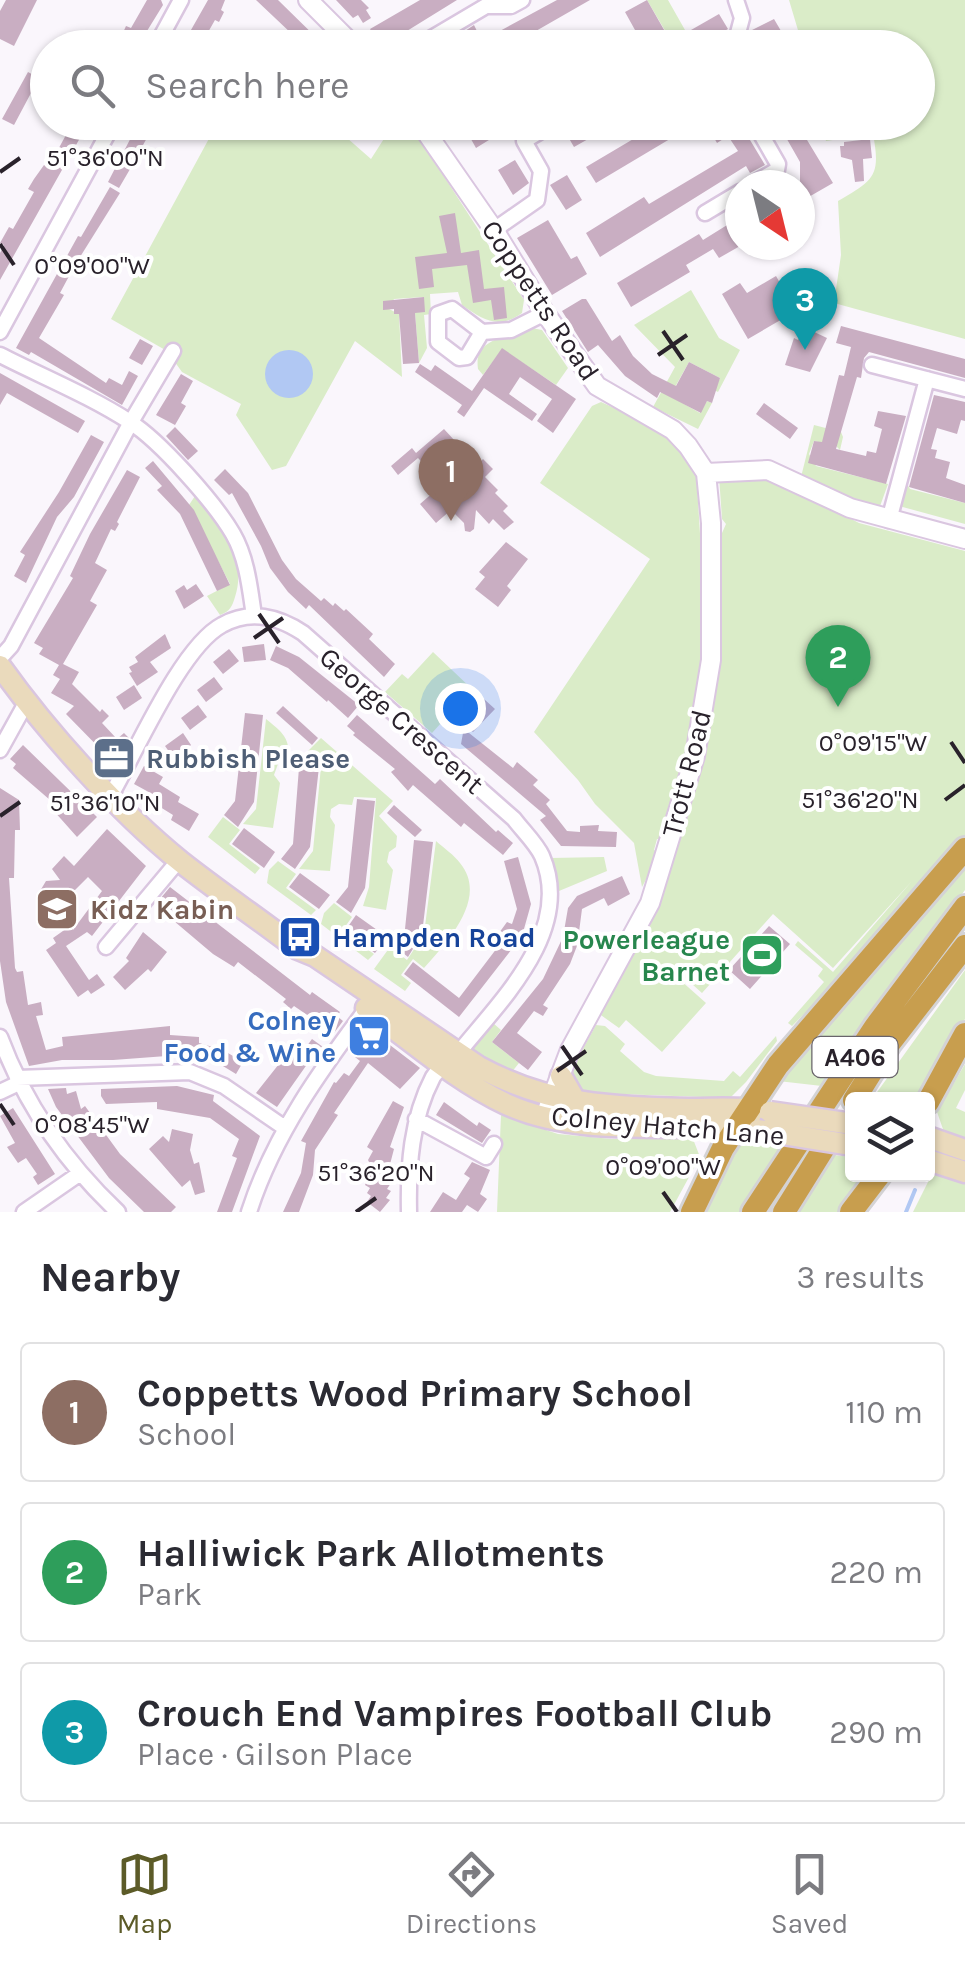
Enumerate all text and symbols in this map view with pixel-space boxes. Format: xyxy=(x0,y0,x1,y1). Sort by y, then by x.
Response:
search box xyxy=(30,30,935,140)
icon: search xyxy=(65,58,120,113)
text: Search here xyxy=(145,63,349,108)
text: 51°36'00"N xyxy=(46,143,164,172)
north arrow xyxy=(725,170,815,260)
street label: Coppetts Road xyxy=(475,214,606,387)
text: 0°09'00"W xyxy=(34,251,150,280)
pin: 3 xyxy=(772,268,838,350)
pin: 1 xyxy=(418,438,484,521)
pin: 2 xyxy=(806,624,870,707)
street label: George Crescent xyxy=(313,640,491,801)
your location xyxy=(435,683,486,734)
street label: Trott Road xyxy=(655,706,718,840)
text: 0°09'15"W xyxy=(819,728,927,757)
office icon: Rubbish Please xyxy=(91,735,137,781)
place label: Rubbish Please xyxy=(146,742,350,775)
text: 51°36'20"N xyxy=(801,785,919,814)
text: 51°36'10"N xyxy=(49,788,161,817)
school or university icon: Kidz Kabin xyxy=(34,886,80,932)
place label: Kidz Kabin xyxy=(90,893,234,926)
bus stop icon: Hampden Road xyxy=(277,914,323,960)
place label: Hampden Road xyxy=(332,921,536,954)
place label: Powerleague Barnet xyxy=(562,923,730,988)
sports icon: Powerleague Barnet xyxy=(739,932,785,978)
place label: Colney Food & Wine xyxy=(164,1004,336,1069)
supermarket icon: Colney Food & Wine xyxy=(346,1013,392,1059)
road number: A406 xyxy=(812,1037,898,1077)
map controls xyxy=(845,1092,935,1182)
button: layers xyxy=(845,1092,935,1182)
street label: Colney Hatch Lane xyxy=(550,1099,786,1152)
text: 0°08'45"W xyxy=(35,1110,149,1139)
text: 0°09'00"W xyxy=(605,1152,721,1181)
text: 51°36'20"N xyxy=(317,1158,435,1187)
text: Nearby xyxy=(40,1252,180,1302)
text: 3 results xyxy=(797,1259,925,1296)
text: Coppetts Wood Primary School xyxy=(137,1371,693,1416)
text: 1 xyxy=(69,1394,80,1431)
text: 110 m xyxy=(845,1394,923,1431)
text: School xyxy=(137,1416,236,1453)
text: Halliwick Park Allotments xyxy=(137,1531,605,1576)
text: 2 xyxy=(65,1554,84,1591)
text: 220 m xyxy=(829,1554,923,1591)
text: Park xyxy=(137,1576,202,1613)
text: Crouch End Vampires Football Club xyxy=(137,1691,772,1736)
text: 3 xyxy=(65,1714,84,1751)
text: 290 m xyxy=(829,1714,923,1751)
text: Place · Gilson Place xyxy=(137,1736,413,1773)
tab: Map xyxy=(117,1847,172,1940)
tab: Directions xyxy=(406,1847,537,1940)
tab: Saved xyxy=(771,1847,848,1940)

